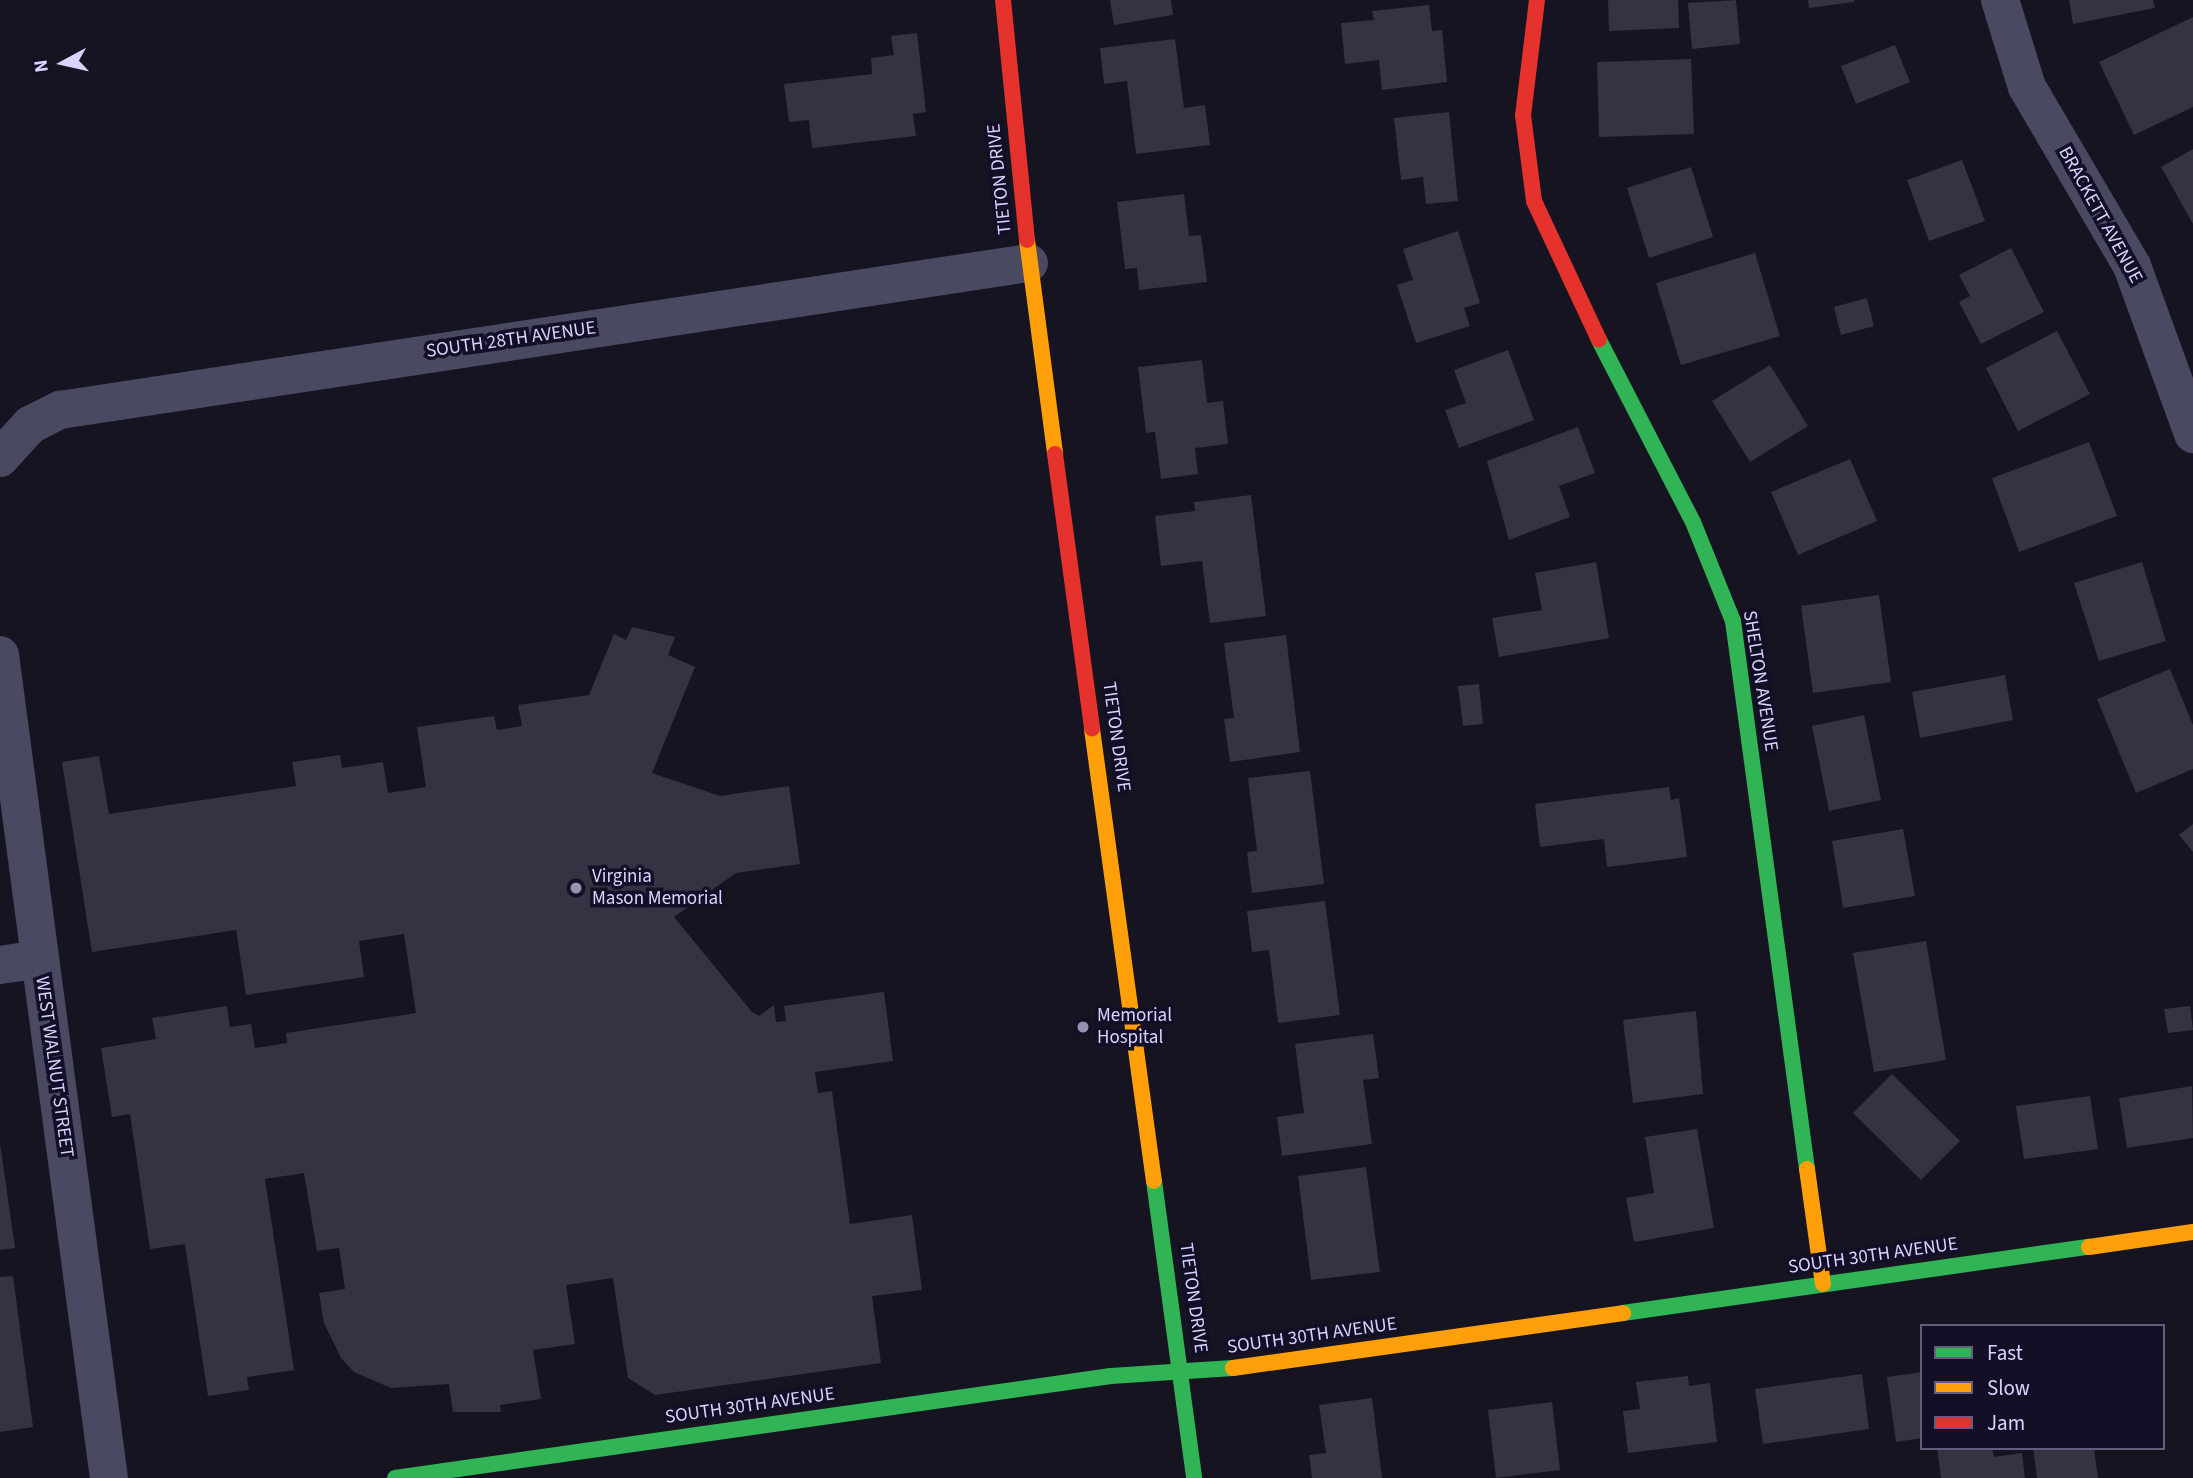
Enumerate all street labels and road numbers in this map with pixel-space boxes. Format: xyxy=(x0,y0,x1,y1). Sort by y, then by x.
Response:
street label: TIETON DRIVE xyxy=(983,123,1017,235)
street label: BRACKETT AVENUE xyxy=(2053,143,2147,287)
street label: SOUTH 28TH AVENUE xyxy=(425,317,597,363)
street label: SHELTON AVENUE xyxy=(1738,609,1782,753)
street label: TIETON DRIVE xyxy=(1097,680,1135,794)
street label: WEST WALNUT STREET xyxy=(30,975,78,1159)
street label: SOUTH 30TH AVENUE xyxy=(1787,1233,1959,1279)
street label: TIETON DRIVE xyxy=(1174,1241,1212,1355)
street label: SOUTH 30TH AVENUE xyxy=(1226,1313,1398,1359)
street label: SOUTH 30TH AVENUE xyxy=(664,1383,836,1429)

